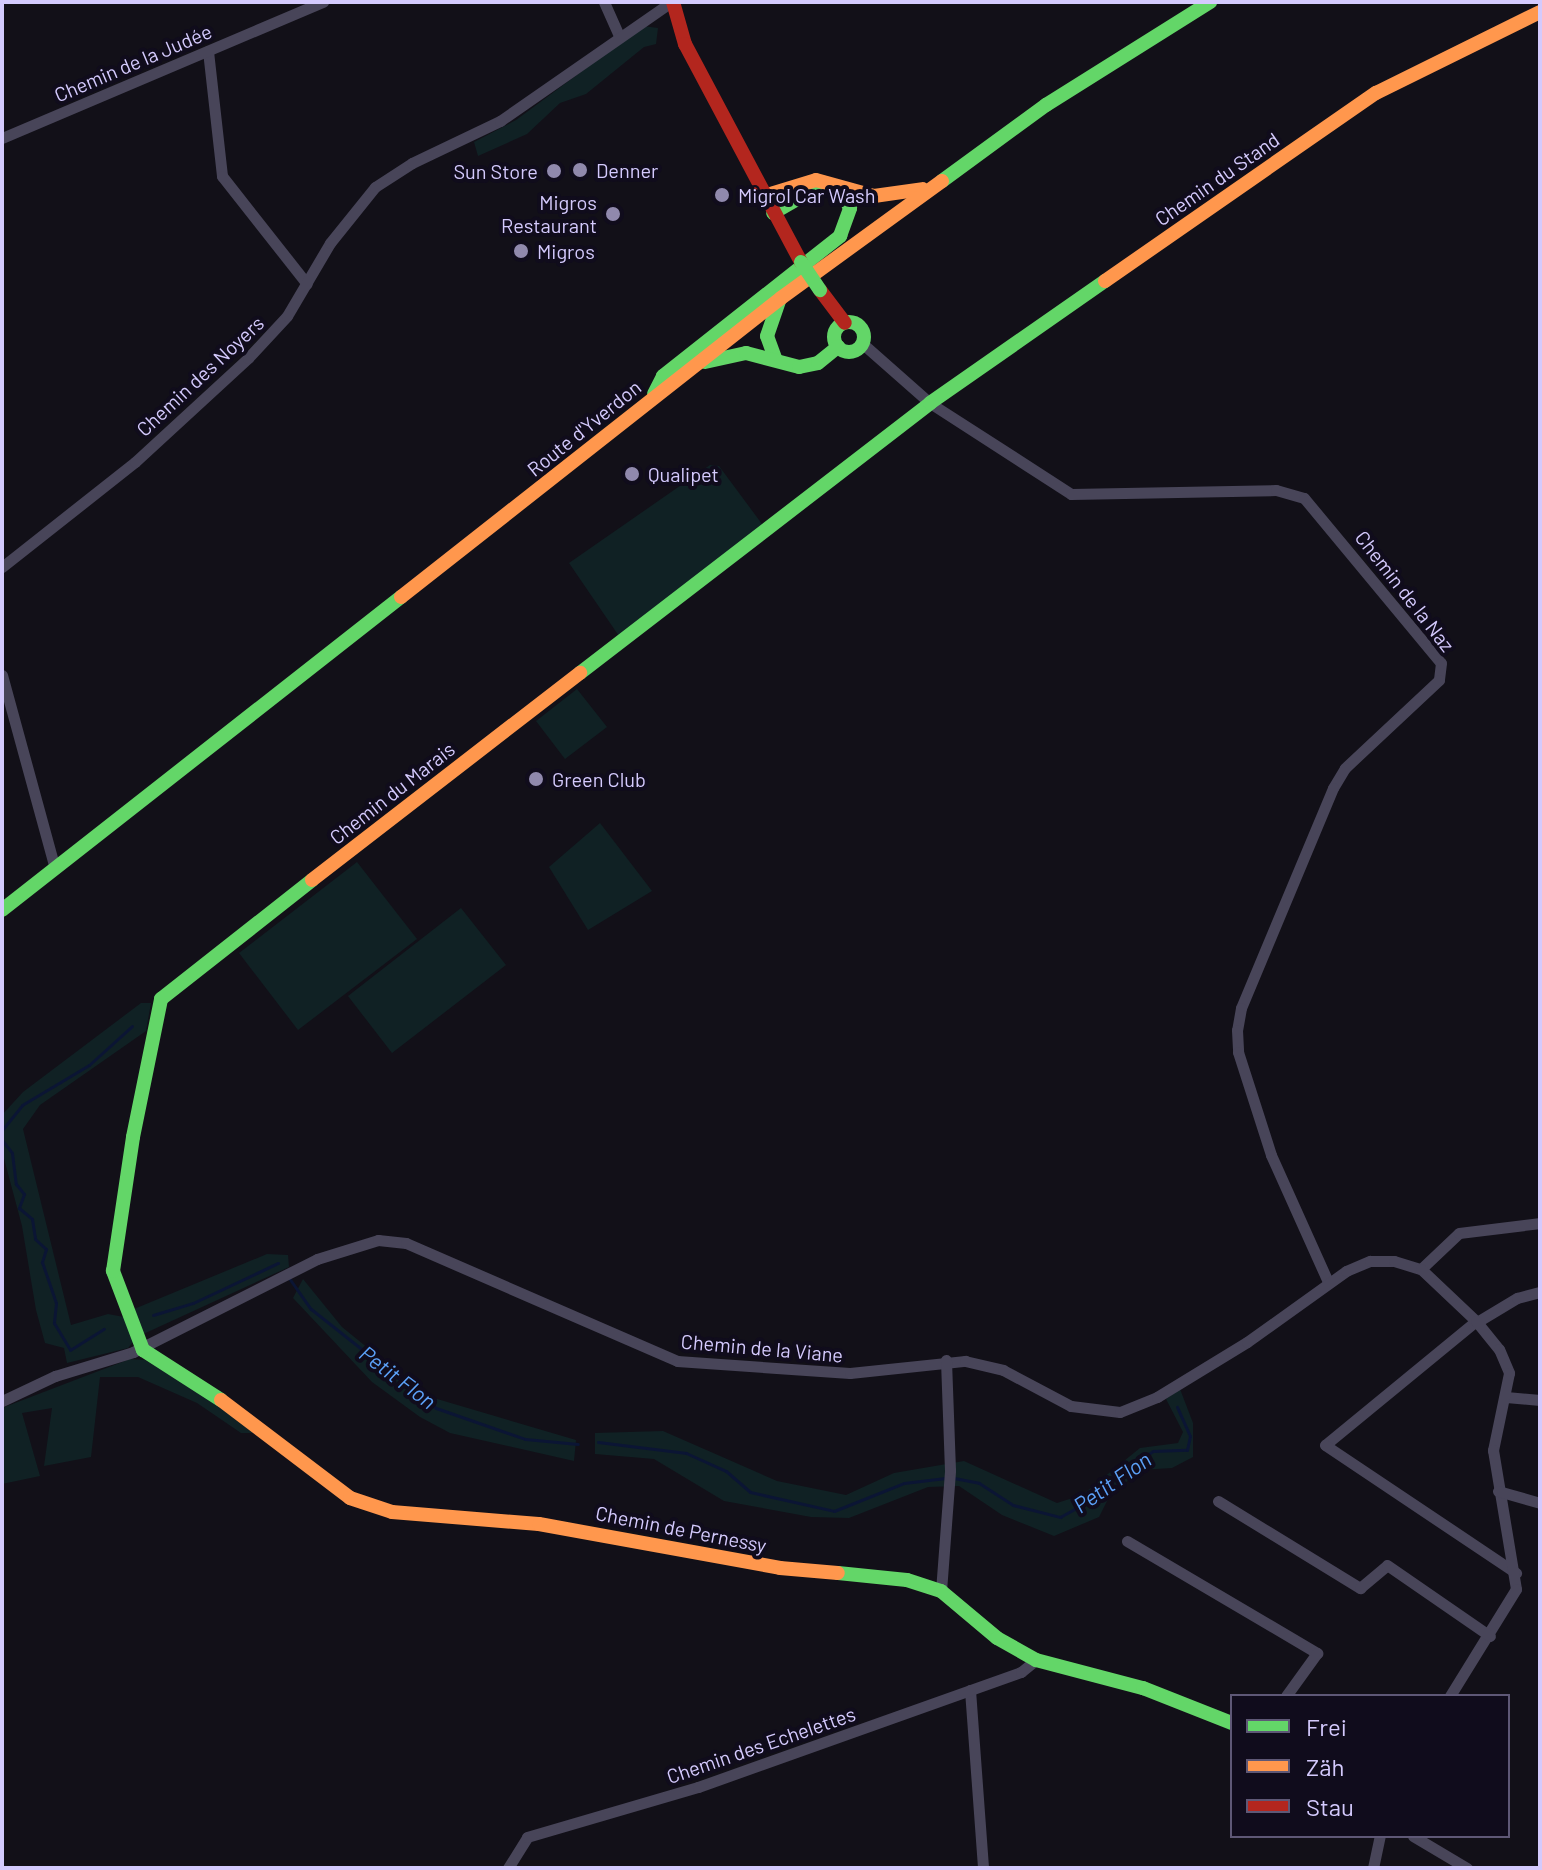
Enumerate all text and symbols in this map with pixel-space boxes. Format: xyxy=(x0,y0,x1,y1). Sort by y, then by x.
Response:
street label: Chemin de la Judée xyxy=(51,19,215,107)
street label: Chemin du Stand xyxy=(1150,127,1284,231)
place label: Denner xyxy=(596,158,658,182)
place label: Sun Store xyxy=(453,159,538,183)
marker: Denner xyxy=(571,161,589,179)
marker: Sun Store xyxy=(545,162,563,180)
place label: Migrol Car Wash xyxy=(738,183,875,207)
marker: Migrol Car Wash xyxy=(713,186,731,204)
place label: Migros Restaurant xyxy=(501,190,597,237)
marker: Migros Restaurant xyxy=(604,205,622,223)
place label: Migros xyxy=(537,239,595,263)
marker: Migros xyxy=(512,242,530,260)
street label: Chemin des Noyers xyxy=(131,311,269,441)
street label: Route d'Yverdon xyxy=(522,375,646,481)
place label: Qualipet xyxy=(648,462,719,486)
marker: Qualipet xyxy=(623,465,641,483)
street label: Chemin de la Naz xyxy=(1350,526,1460,656)
street label: Chemin du Marais xyxy=(325,737,459,849)
place label: Green Club xyxy=(552,767,646,791)
marker: Green Club xyxy=(527,770,545,788)
street label: Chemin de la Viane xyxy=(680,1329,844,1367)
water label: Petit Flon xyxy=(355,1340,441,1414)
water label: Petit Flon xyxy=(1068,1446,1156,1518)
street label: Chemin de Pernessy xyxy=(594,1501,768,1557)
legend xyxy=(1230,1694,1510,1838)
street label: Chemin des Echelettes xyxy=(663,1701,859,1789)
text: Frei xyxy=(1306,1712,1347,1741)
text: Zäh xyxy=(1306,1752,1344,1781)
text: Stau xyxy=(1306,1792,1354,1821)

